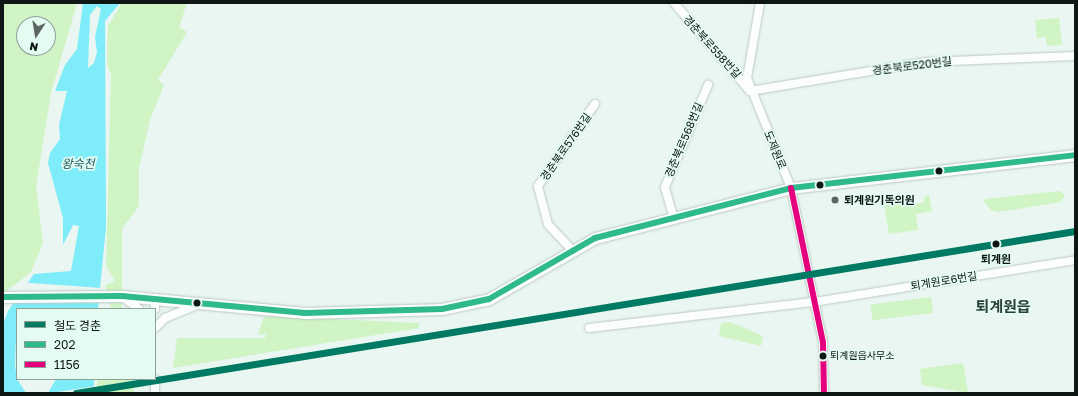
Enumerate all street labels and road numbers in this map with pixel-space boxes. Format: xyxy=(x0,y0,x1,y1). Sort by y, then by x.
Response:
street label: 경춘북로558번길 xyxy=(680,13,744,81)
street label: 경춘북로520번길 xyxy=(871,55,953,77)
street label: 경춘북로568번길 xyxy=(662,100,706,180)
street label: 경춘북로576번길 xyxy=(538,111,594,183)
street label: 도제원로 xyxy=(761,129,789,171)
street label: 퇴계원로6번길 xyxy=(910,269,978,293)

